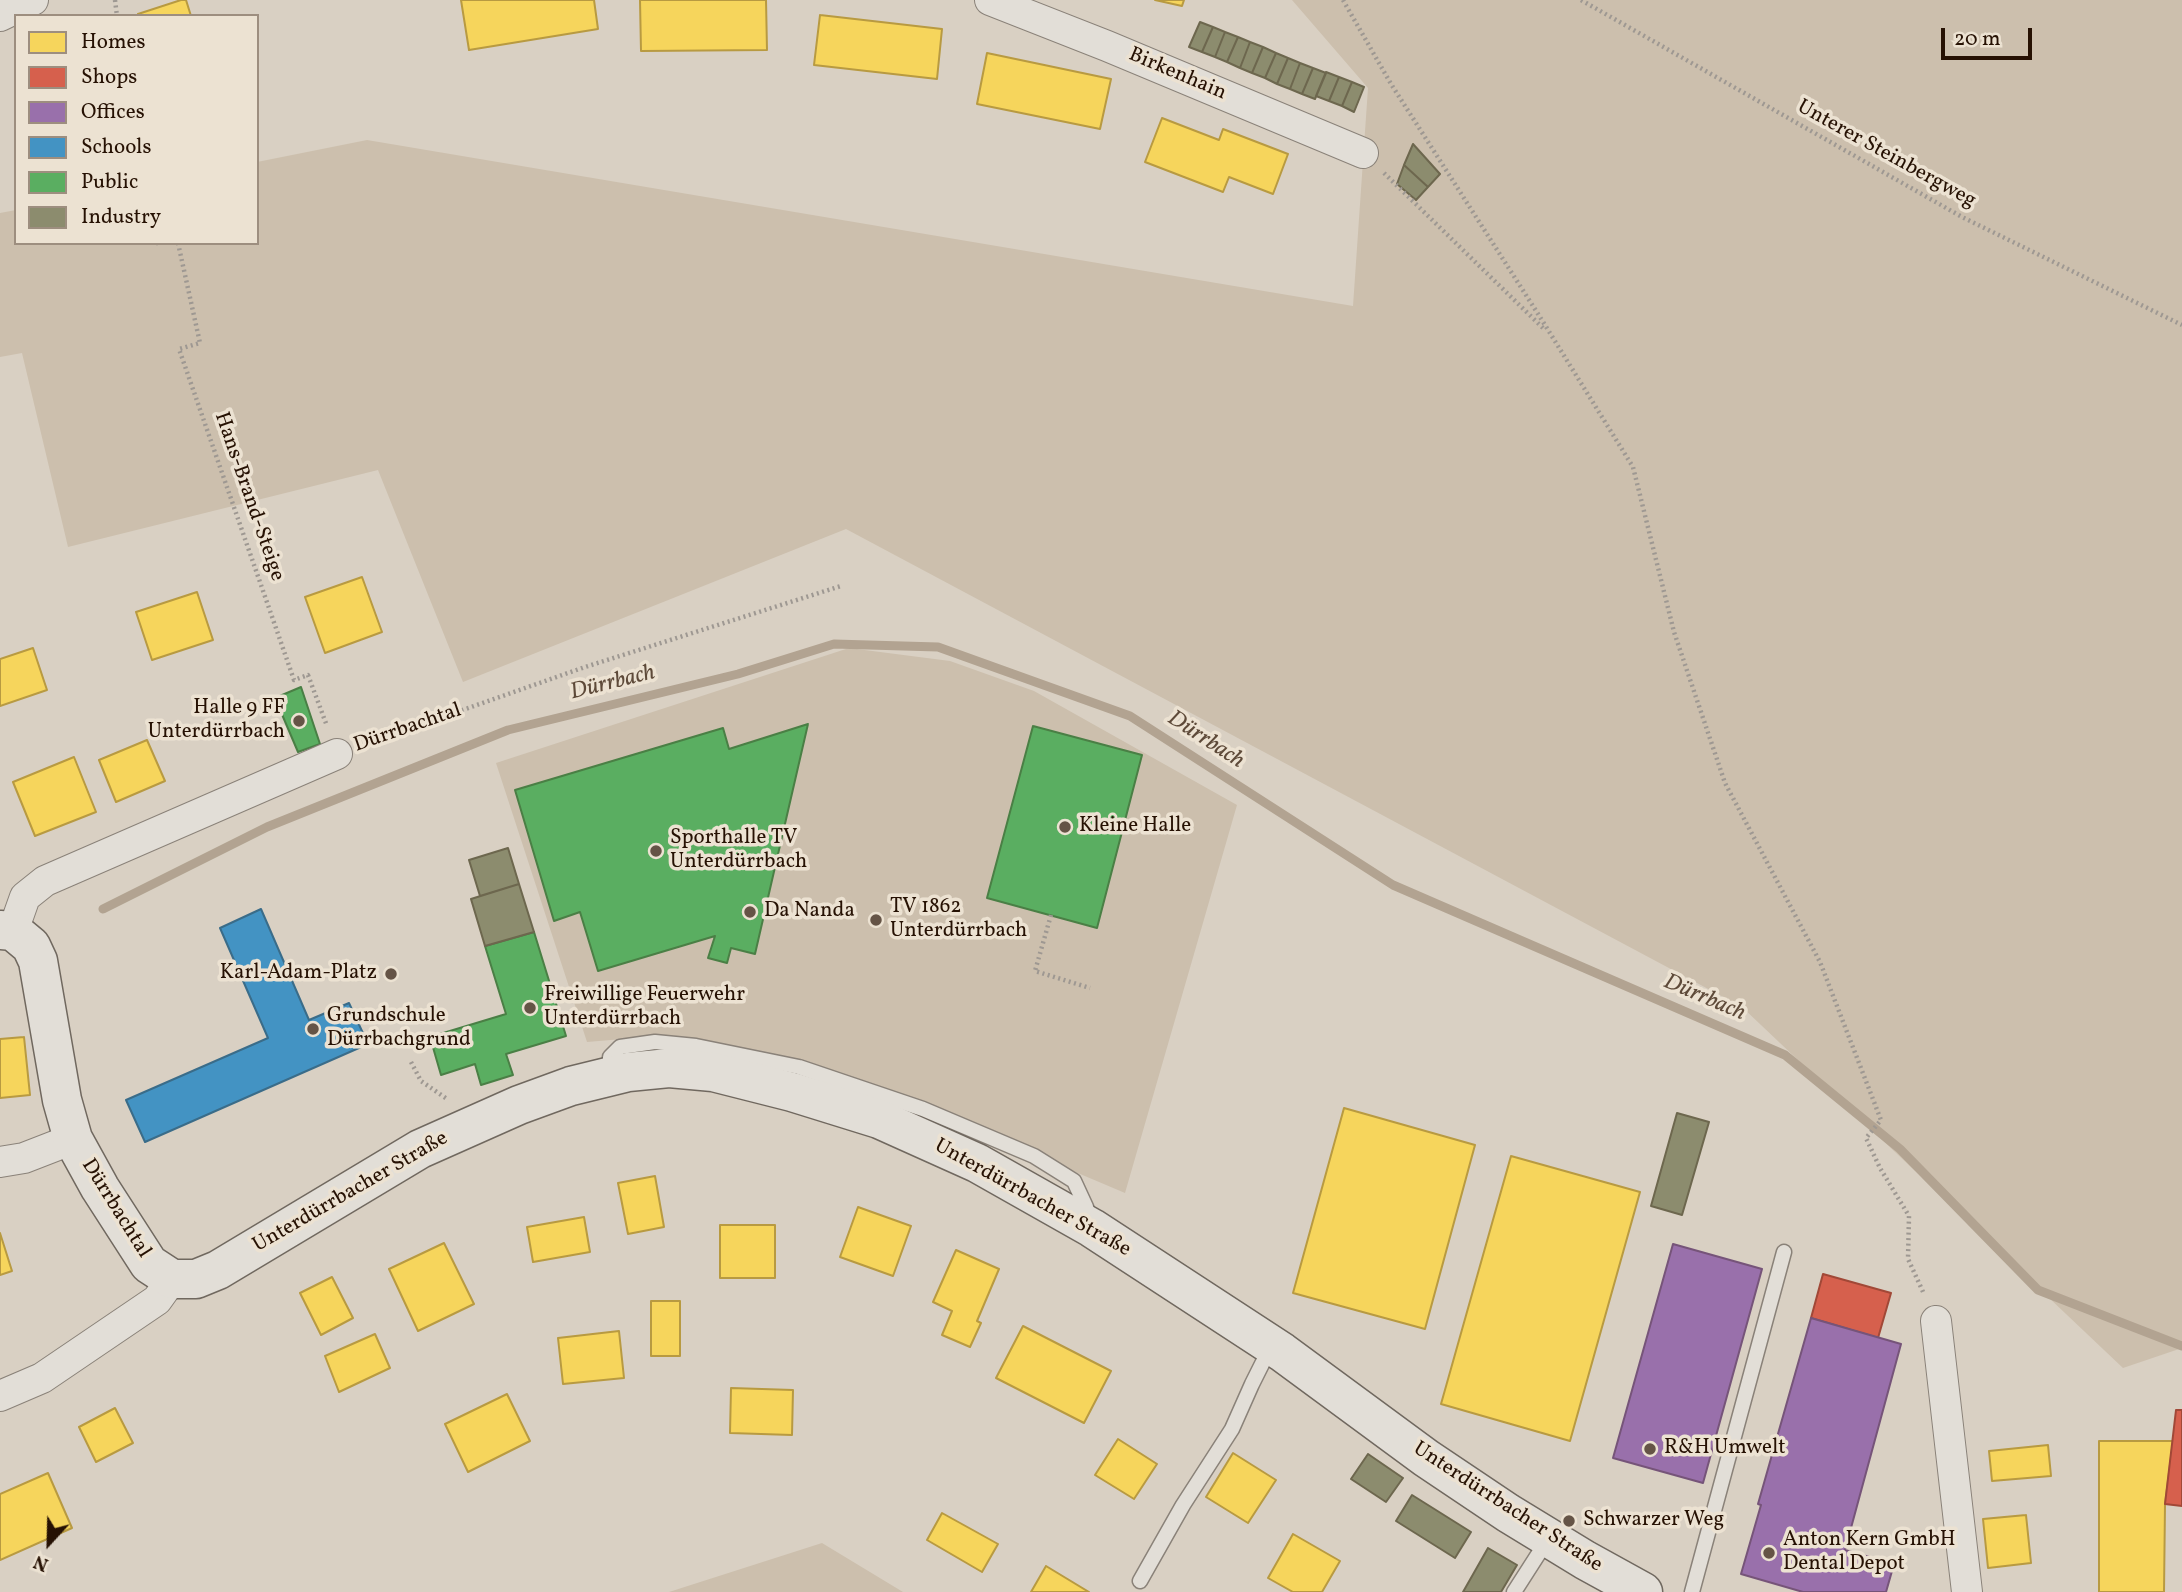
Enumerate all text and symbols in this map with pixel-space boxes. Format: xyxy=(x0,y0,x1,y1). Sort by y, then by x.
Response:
legend xyxy=(14,14,259,245)
scale bar xyxy=(1944,14,2035,58)
text: 20 m xyxy=(1954,25,2000,54)
text: Homes xyxy=(81,28,146,57)
street label: Birkenhain xyxy=(1124,43,1230,107)
text: Shops xyxy=(81,63,137,92)
street label: Unterer Steinbergweg xyxy=(1792,95,1980,215)
text: Offices xyxy=(81,98,145,127)
text: Schools xyxy=(81,133,151,162)
text: Public xyxy=(81,168,138,197)
text: Industry xyxy=(81,203,161,232)
street label: Hans-Brand-Steige xyxy=(207,409,289,585)
water label: Dürrbach xyxy=(568,660,658,708)
place label: Halle 9 FF Unterdürrbach xyxy=(148,696,285,746)
street label: Dürrbachtal xyxy=(351,699,465,759)
water label: Dürrbach xyxy=(1161,706,1249,776)
marker: Halle 9 FF Unterdürrbach xyxy=(291,713,307,729)
place label: Kleine Halle xyxy=(1079,814,1191,840)
marker: Kleine Halle xyxy=(1057,819,1073,835)
place label: Sporthalle TV Unterdürrbach xyxy=(670,826,807,876)
marker: Sporthalle TV Unterdürrbach xyxy=(648,843,664,859)
place label: TV 1862 Unterdürrbach xyxy=(890,895,1027,945)
place label: Da Nanda xyxy=(764,899,855,925)
marker: Da Nanda xyxy=(742,904,758,920)
marker: TV 1862 Unterdürrbach xyxy=(868,912,884,928)
place label: Karl-Adam-Platz xyxy=(220,961,377,987)
marker: Karl-Adam-Platz xyxy=(383,966,399,982)
water label: Dürrbach xyxy=(1659,969,1749,1029)
place label: Freiwillige Feuerwehr Unterdürrbach xyxy=(544,983,745,1033)
marker: Freiwillige Feuerwehr Unterdürrbach xyxy=(522,1000,538,1016)
place label: Grundschule Dürrbachgrund xyxy=(327,1004,471,1054)
marker: Grundschule Dürrbachgrund xyxy=(305,1021,321,1037)
street label: Unterdürrbacher Straße xyxy=(249,1127,453,1259)
street label: Unterdürrbacher Straße xyxy=(929,1134,1135,1264)
street label: Dürrbachtal xyxy=(75,1155,155,1263)
place label: R&H Umwelt xyxy=(1664,1436,1786,1462)
street label: Unterdürrbacher Straße xyxy=(1407,1437,1607,1579)
marker: R&H Umwelt xyxy=(1642,1441,1658,1457)
north arrow xyxy=(14,1508,84,1578)
place label: Schwarzer Weg xyxy=(1583,1508,1724,1534)
marker: Schwarzer Weg xyxy=(1561,1513,1577,1529)
place label: Anton Kern GmbH Dental Depot xyxy=(1783,1528,1956,1578)
marker: Anton Kern GmbH Dental Depot xyxy=(1761,1545,1777,1561)
text: N xyxy=(30,1548,52,1577)

